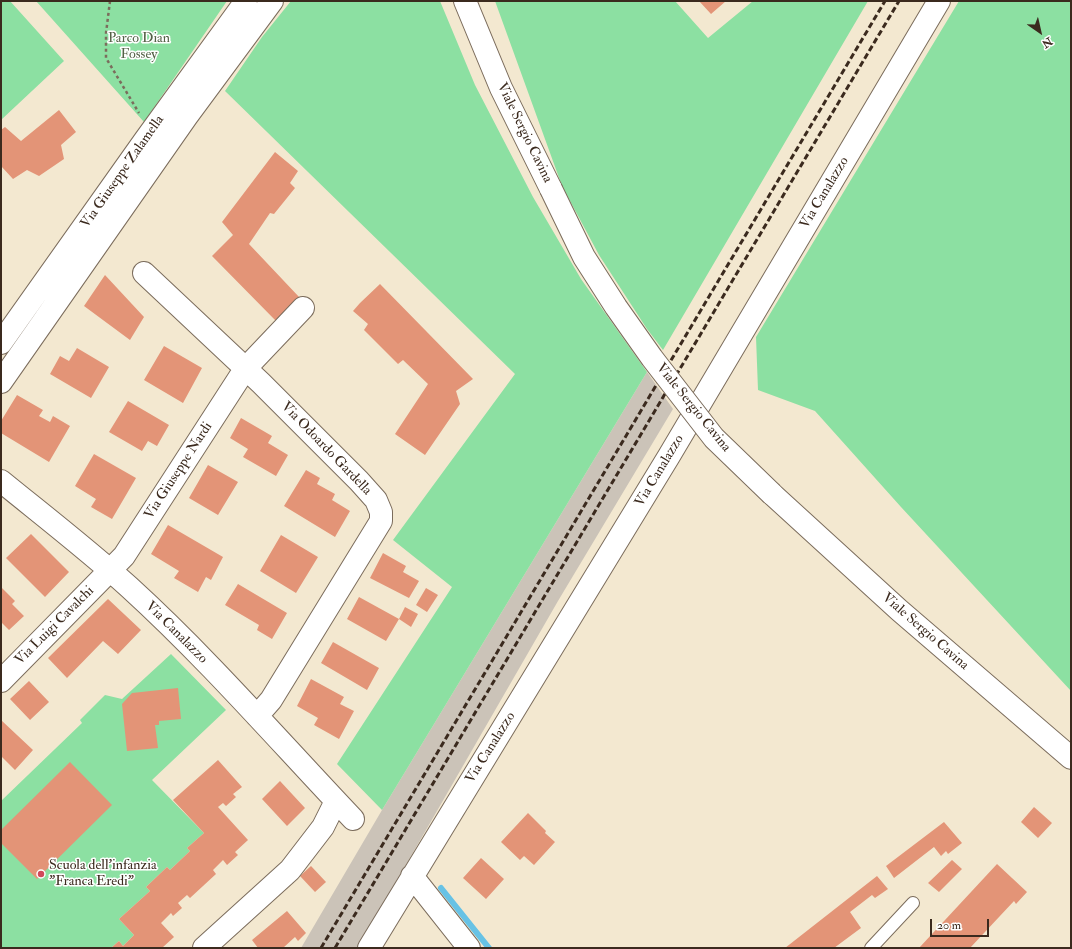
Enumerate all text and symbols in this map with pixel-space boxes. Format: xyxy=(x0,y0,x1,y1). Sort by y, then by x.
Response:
north arrow xyxy=(1020,12,1060,52)
park label: Parco Dian Fossey xyxy=(108,31,170,64)
text: N xyxy=(1039,34,1055,51)
street label: Viale Sergio Cavina xyxy=(493,80,555,186)
street label: Via Giuseppe Zalamella xyxy=(78,112,168,232)
street label: Via Canalazzo xyxy=(797,154,853,232)
street label: Viale Sergio Cavina xyxy=(652,360,734,456)
street label: Via Odoardo Gardella xyxy=(277,399,375,499)
street label: Via Giuseppe Nardi xyxy=(141,419,217,523)
street label: Via Canalazzo xyxy=(632,432,688,510)
street label: Via Luigi Cavalchi xyxy=(12,583,98,669)
street label: Viale Sergio Cavina xyxy=(878,590,972,674)
street label: Via Canalazzo xyxy=(141,598,211,668)
street label: Via Canalazzo xyxy=(462,709,520,787)
place label: Scuola dell'infanzia "Franca Eredi" xyxy=(49,858,157,890)
marker: Scuola dell'infanzia "Franca Eredi" xyxy=(36,869,46,879)
scale bar xyxy=(932,911,991,937)
text: 20 m xyxy=(937,918,961,933)

